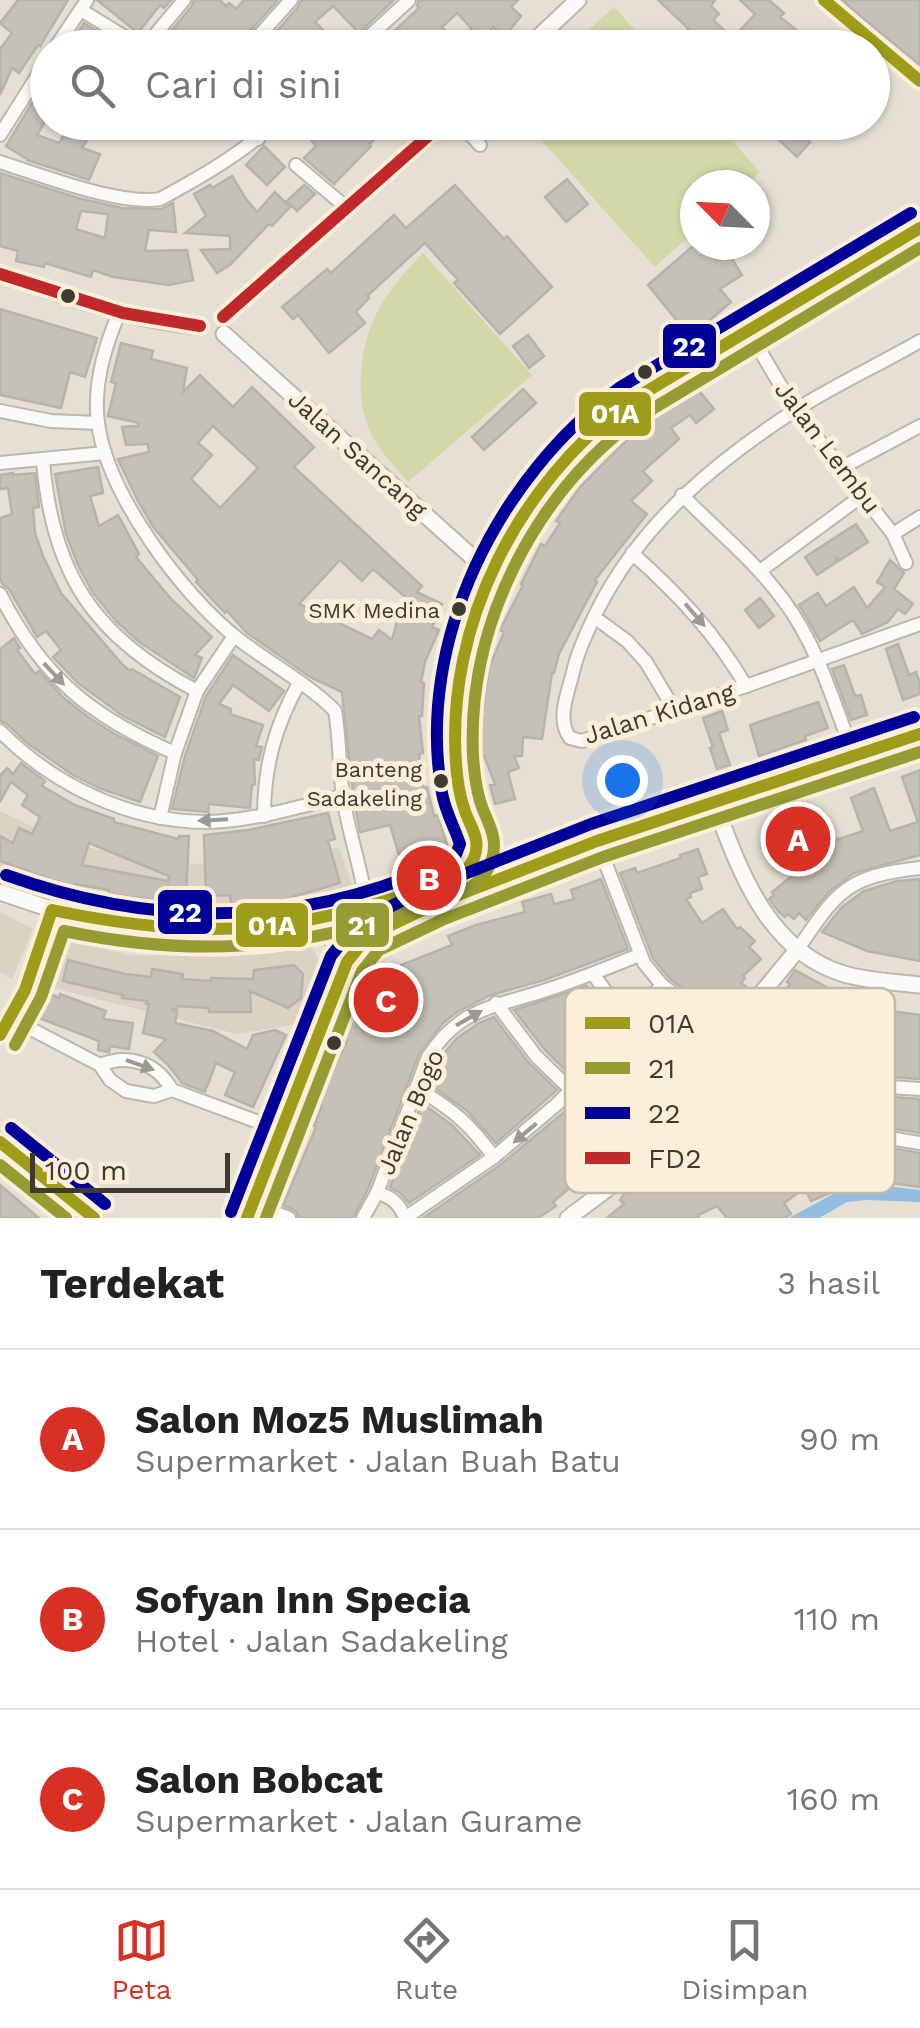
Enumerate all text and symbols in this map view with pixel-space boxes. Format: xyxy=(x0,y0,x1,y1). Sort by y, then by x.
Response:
search box xyxy=(30,30,890,140)
icon: search xyxy=(65,58,120,113)
text: Cari di sini xyxy=(145,63,342,107)
north arrow xyxy=(680,170,770,260)
unlabelled marker xyxy=(58,286,78,306)
line badge: 22 xyxy=(661,322,718,370)
text: 22 xyxy=(672,330,706,363)
unlabelled marker xyxy=(635,362,655,382)
street label: Jalan Lembu xyxy=(769,376,887,519)
street label: Jalan Sancang xyxy=(283,385,433,524)
line badge: 01A xyxy=(577,390,653,438)
text: 01A xyxy=(590,397,640,430)
place label: SMK Medina xyxy=(308,598,440,623)
marker: SMK Medina xyxy=(449,599,469,619)
one-way arrow xyxy=(684,602,706,627)
one-way arrow xyxy=(42,662,65,686)
street label: Jalan Kidang xyxy=(581,677,738,750)
your location xyxy=(597,755,648,806)
place label: Banteng Sadakeling xyxy=(307,757,422,811)
marker: Banteng Sadakeling xyxy=(431,771,451,791)
pin: A xyxy=(766,802,830,876)
one-way arrow xyxy=(197,812,228,828)
pin: B xyxy=(396,840,462,916)
line badge: 22 xyxy=(156,888,214,936)
text: 22 xyxy=(168,896,202,929)
line badge: 01A xyxy=(234,901,310,949)
line badge: 21 xyxy=(334,901,391,949)
text: 01A xyxy=(247,909,297,942)
text: 21 xyxy=(348,909,376,942)
pin: C xyxy=(354,962,418,1038)
legend xyxy=(565,988,895,1193)
text: 01A xyxy=(648,1007,695,1040)
one-way arrow xyxy=(454,1009,483,1026)
unlabelled marker xyxy=(324,1033,344,1053)
street label: Jalan Bogo xyxy=(371,1045,450,1179)
text: 21 xyxy=(648,1052,675,1085)
one-way arrow xyxy=(125,1058,155,1073)
text: 22 xyxy=(648,1097,681,1130)
one-way arrow xyxy=(512,1122,537,1143)
text: FD2 xyxy=(648,1142,702,1175)
scale bar xyxy=(30,1148,230,1192)
text: 100 m xyxy=(45,1154,127,1187)
text: Terdekat xyxy=(40,1259,224,1308)
text: 3 hasil xyxy=(777,1264,880,1302)
text: Salon Moz5 Muslimah xyxy=(135,1398,544,1442)
text: A xyxy=(62,1420,83,1458)
text: 90 m xyxy=(799,1420,880,1458)
text: Supermarket · Jalan Buah Batu xyxy=(135,1442,621,1480)
text: Sofyan Inn Specia xyxy=(135,1578,470,1622)
text: B xyxy=(62,1600,83,1638)
text: 110 m xyxy=(794,1600,880,1638)
text: Hotel · Jalan Sadakeling xyxy=(135,1622,508,1660)
text: Salon Bobcat xyxy=(135,1758,383,1802)
text: C xyxy=(62,1780,83,1818)
text: 160 m xyxy=(787,1780,880,1818)
text: Supermarket · Jalan Gurame xyxy=(135,1802,582,1840)
tab: Peta xyxy=(112,1913,172,2006)
tab: Rute xyxy=(395,1913,458,2006)
tab: Disimpan xyxy=(681,1913,808,2006)

